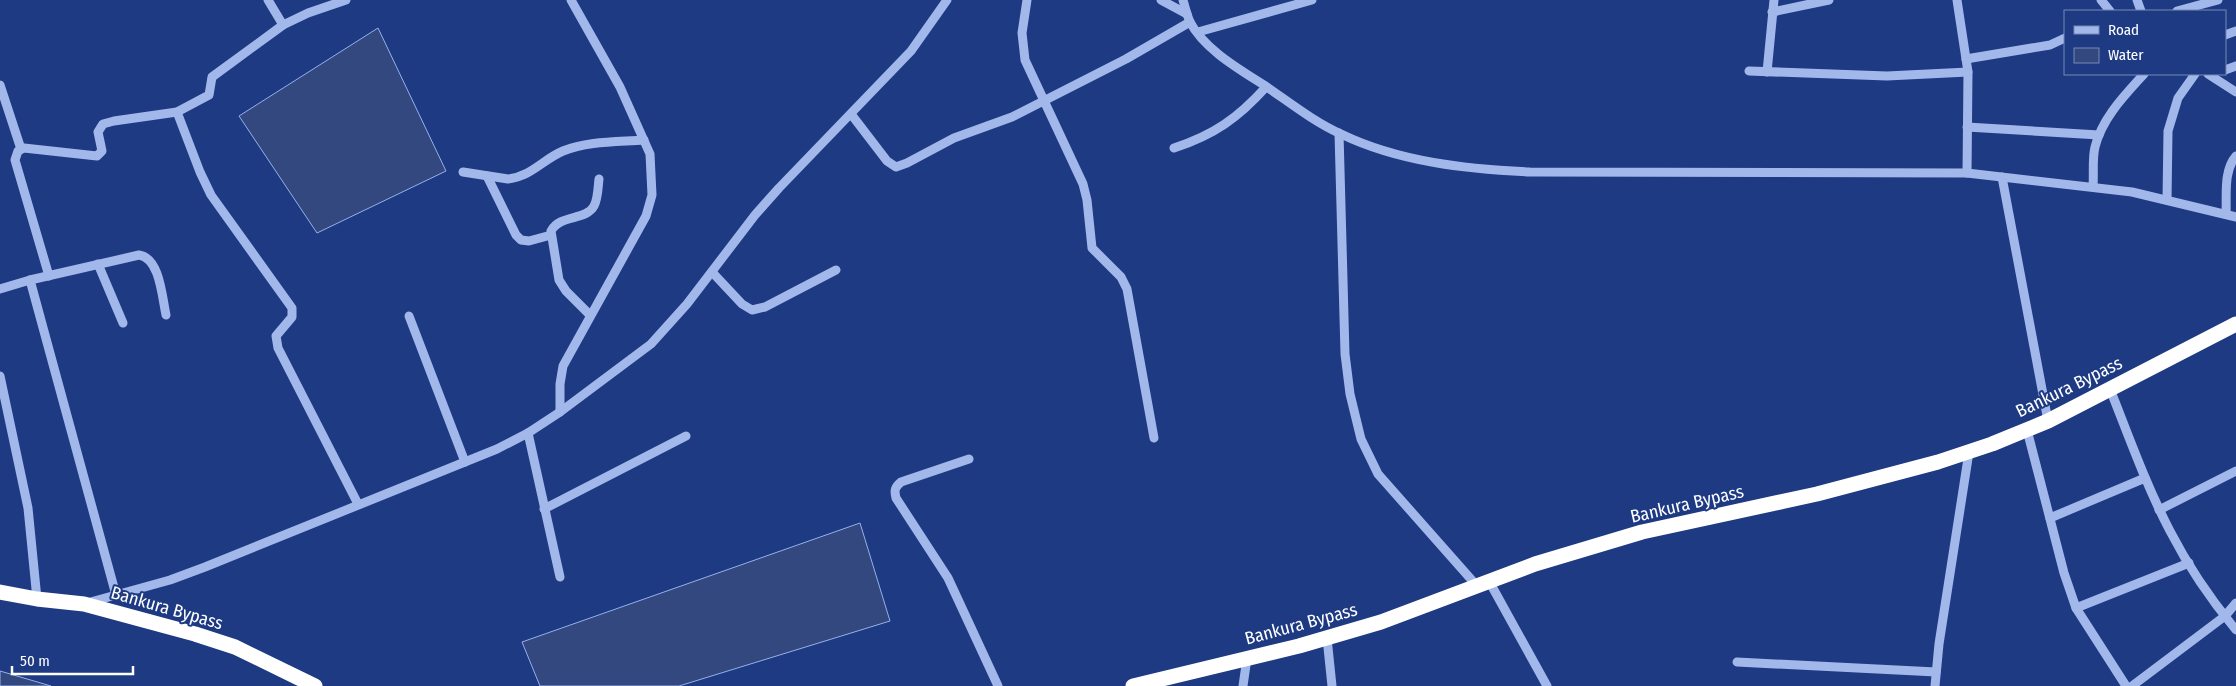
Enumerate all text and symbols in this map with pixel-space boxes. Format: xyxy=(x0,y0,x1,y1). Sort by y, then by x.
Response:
legend xyxy=(2064,10,2226,75)
text: Road xyxy=(2108,21,2139,39)
text: Water xyxy=(2108,46,2144,64)
street label: Bankura Bypass xyxy=(2012,352,2126,422)
street label: Bankura Bypass xyxy=(1628,480,1746,528)
street label: Bankura Bypass xyxy=(108,581,226,635)
street label: Bankura Bypass xyxy=(1242,598,1360,650)
scale bar xyxy=(12,644,134,676)
text: 50 m xyxy=(20,652,50,670)

